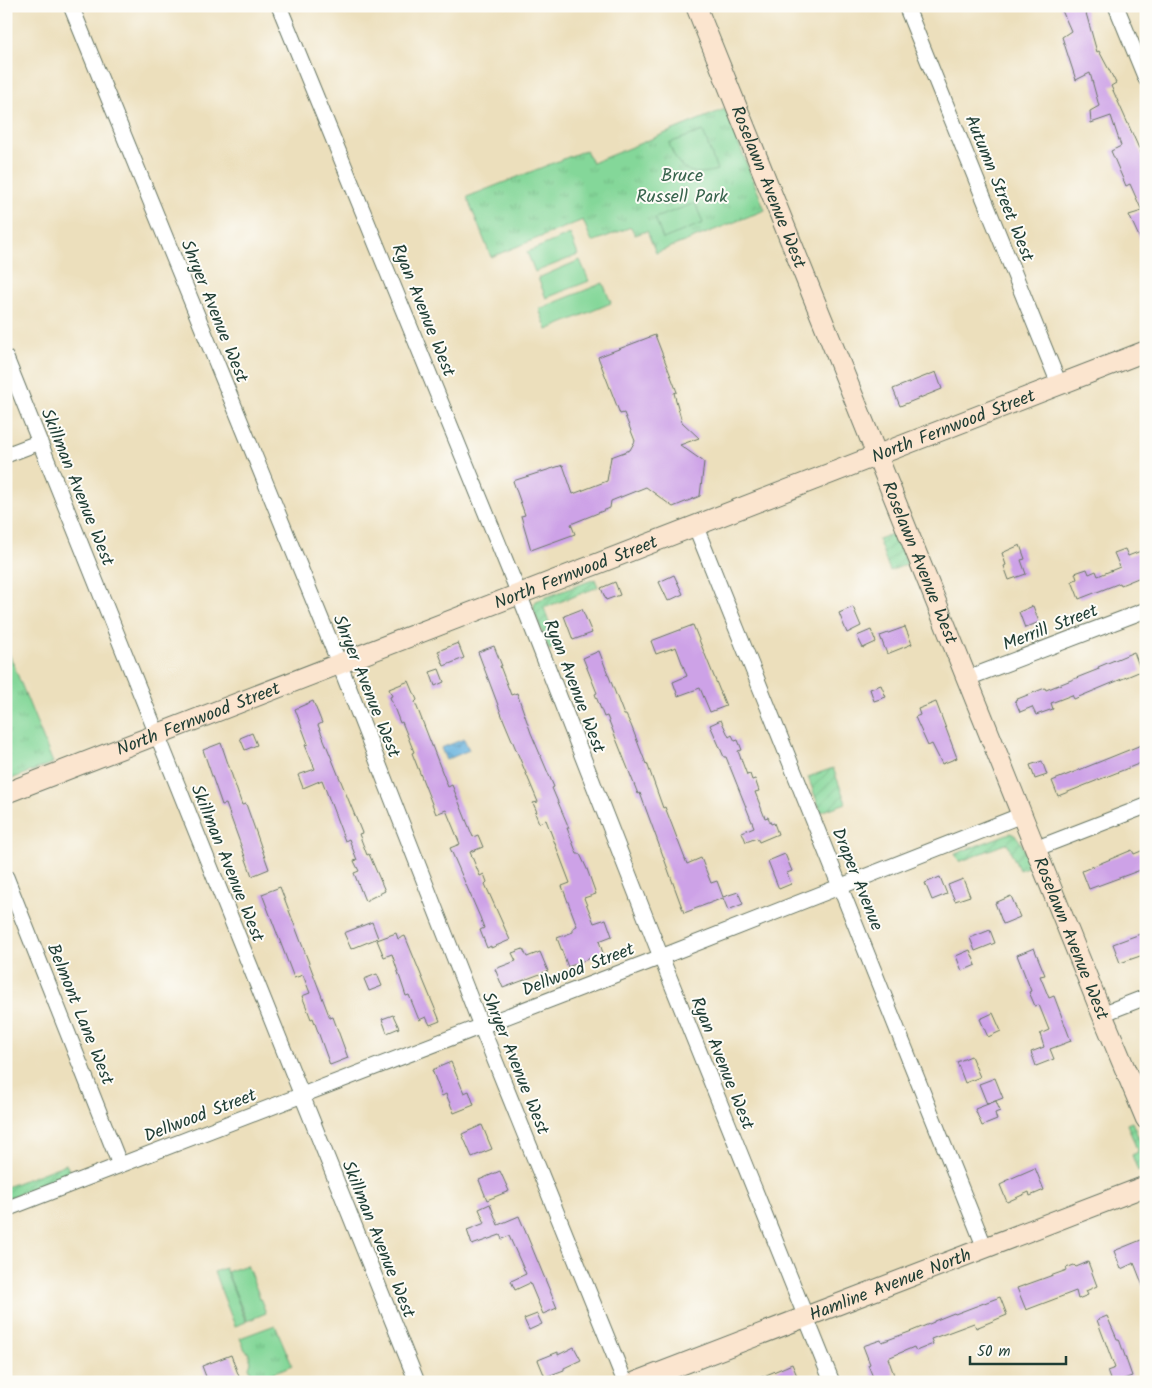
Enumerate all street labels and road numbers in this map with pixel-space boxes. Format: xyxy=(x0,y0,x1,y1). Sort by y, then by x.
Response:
street label: Roselawn Avenue West xyxy=(722,102,814,274)
street label: Autumn Street West xyxy=(956,111,1042,267)
street label: Shryer Avenue West xyxy=(172,236,256,388)
street label: Ryan Avenue West xyxy=(383,240,463,382)
street label: North Fernwood Street xyxy=(868,382,1041,472)
street label: Skillman Avenue West xyxy=(32,404,122,572)
street label: Roselawn Avenue West xyxy=(873,477,965,650)
street label: North Fernwood Street xyxy=(490,528,663,618)
street label: Merrill Street xyxy=(999,597,1103,660)
street label: Shryer Avenue West xyxy=(324,611,408,763)
street label: Ryan Avenue West xyxy=(535,615,613,759)
street label: North Fernwood Street xyxy=(112,675,286,765)
street label: Skillman Avenue West xyxy=(182,780,272,948)
street label: Draper Avenue xyxy=(823,824,890,935)
street label: Roselawn Avenue West xyxy=(1024,853,1116,1026)
street label: Dellwood Street xyxy=(518,935,640,1005)
street label: Belmont Lane West xyxy=(38,939,122,1091)
street label: Shryer Avenue West xyxy=(473,988,557,1140)
street label: Ryan Avenue West xyxy=(682,993,762,1135)
street label: Dellwood Street xyxy=(140,1081,262,1151)
street label: Skillman Avenue West xyxy=(333,1156,423,1324)
street label: Hamline Avenue North xyxy=(805,1241,976,1330)

